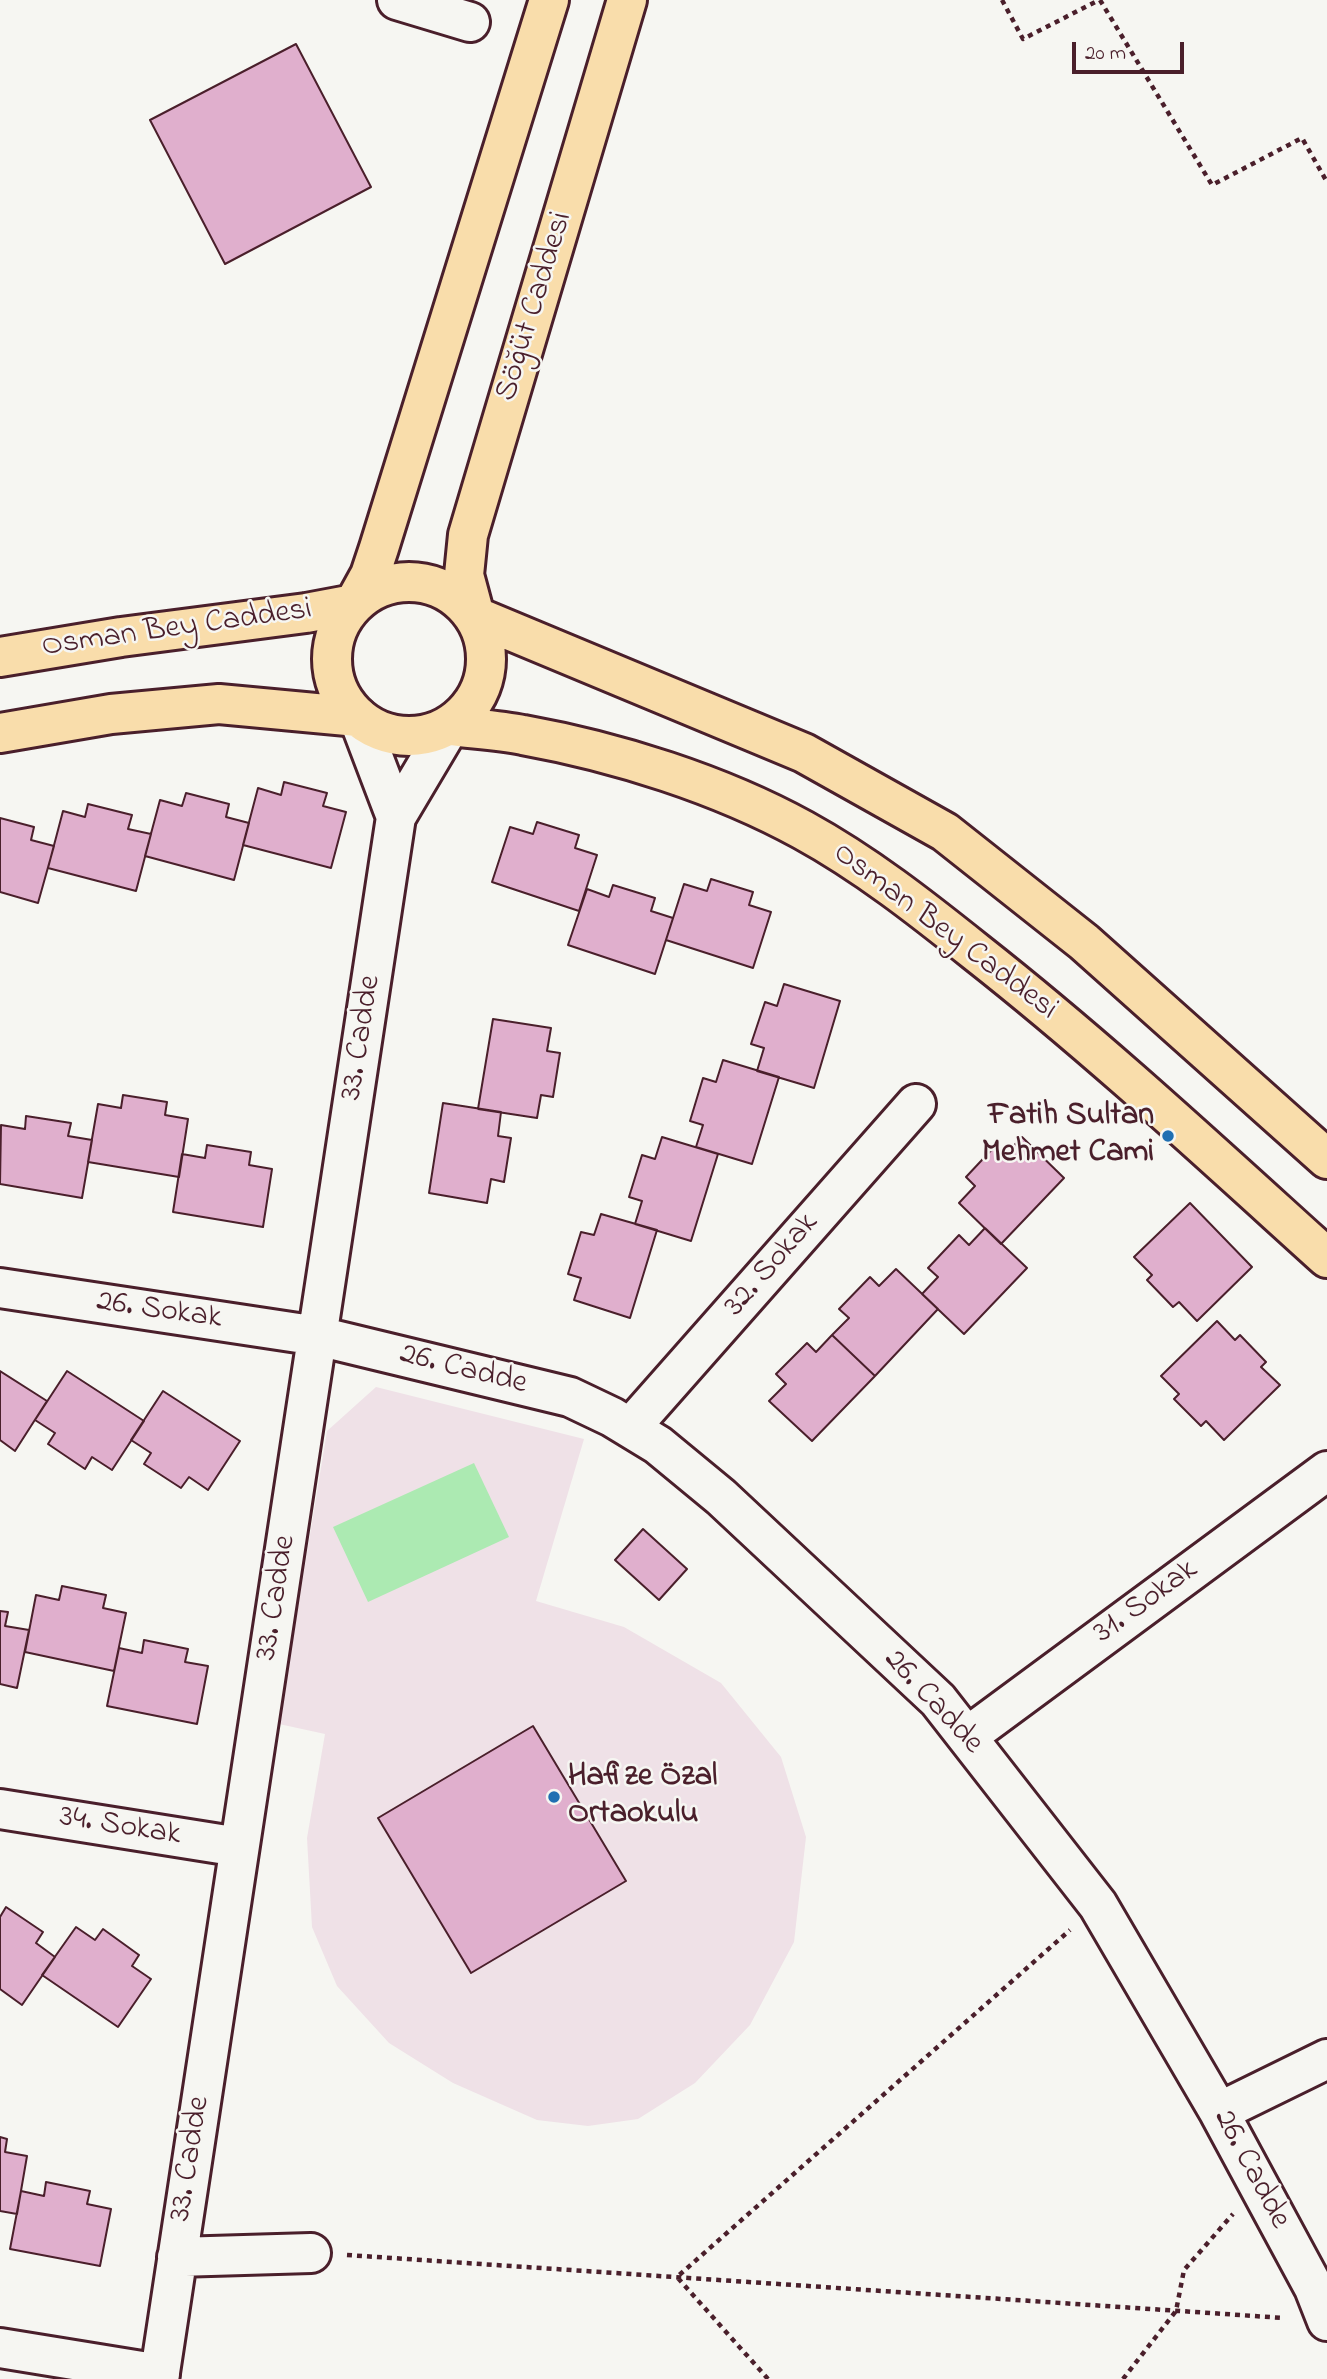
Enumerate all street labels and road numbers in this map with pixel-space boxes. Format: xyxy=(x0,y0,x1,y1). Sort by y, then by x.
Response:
street label: Söğüt Caddesi xyxy=(489,208,583,406)
street label: Osman Bey Caddesi xyxy=(40,592,314,668)
street label: Osman Bey Caddesi xyxy=(824,836,1064,1030)
street label: 33. Cadde xyxy=(334,973,392,1103)
street label: 32. Sokak xyxy=(717,1206,829,1326)
street label: 26. Sokak xyxy=(94,1284,224,1340)
street label: 26. Cadde xyxy=(395,1337,531,1405)
street label: 33. Cadde xyxy=(249,1533,307,1663)
street label: 31. Sokak xyxy=(1087,1552,1207,1654)
street label: 26. Cadde xyxy=(874,1642,990,1764)
street label: 34. Sokak xyxy=(57,1799,183,1857)
street label: 33. Cadde xyxy=(163,2094,221,2224)
street label: 26. Cadde xyxy=(1203,2104,1297,2236)

